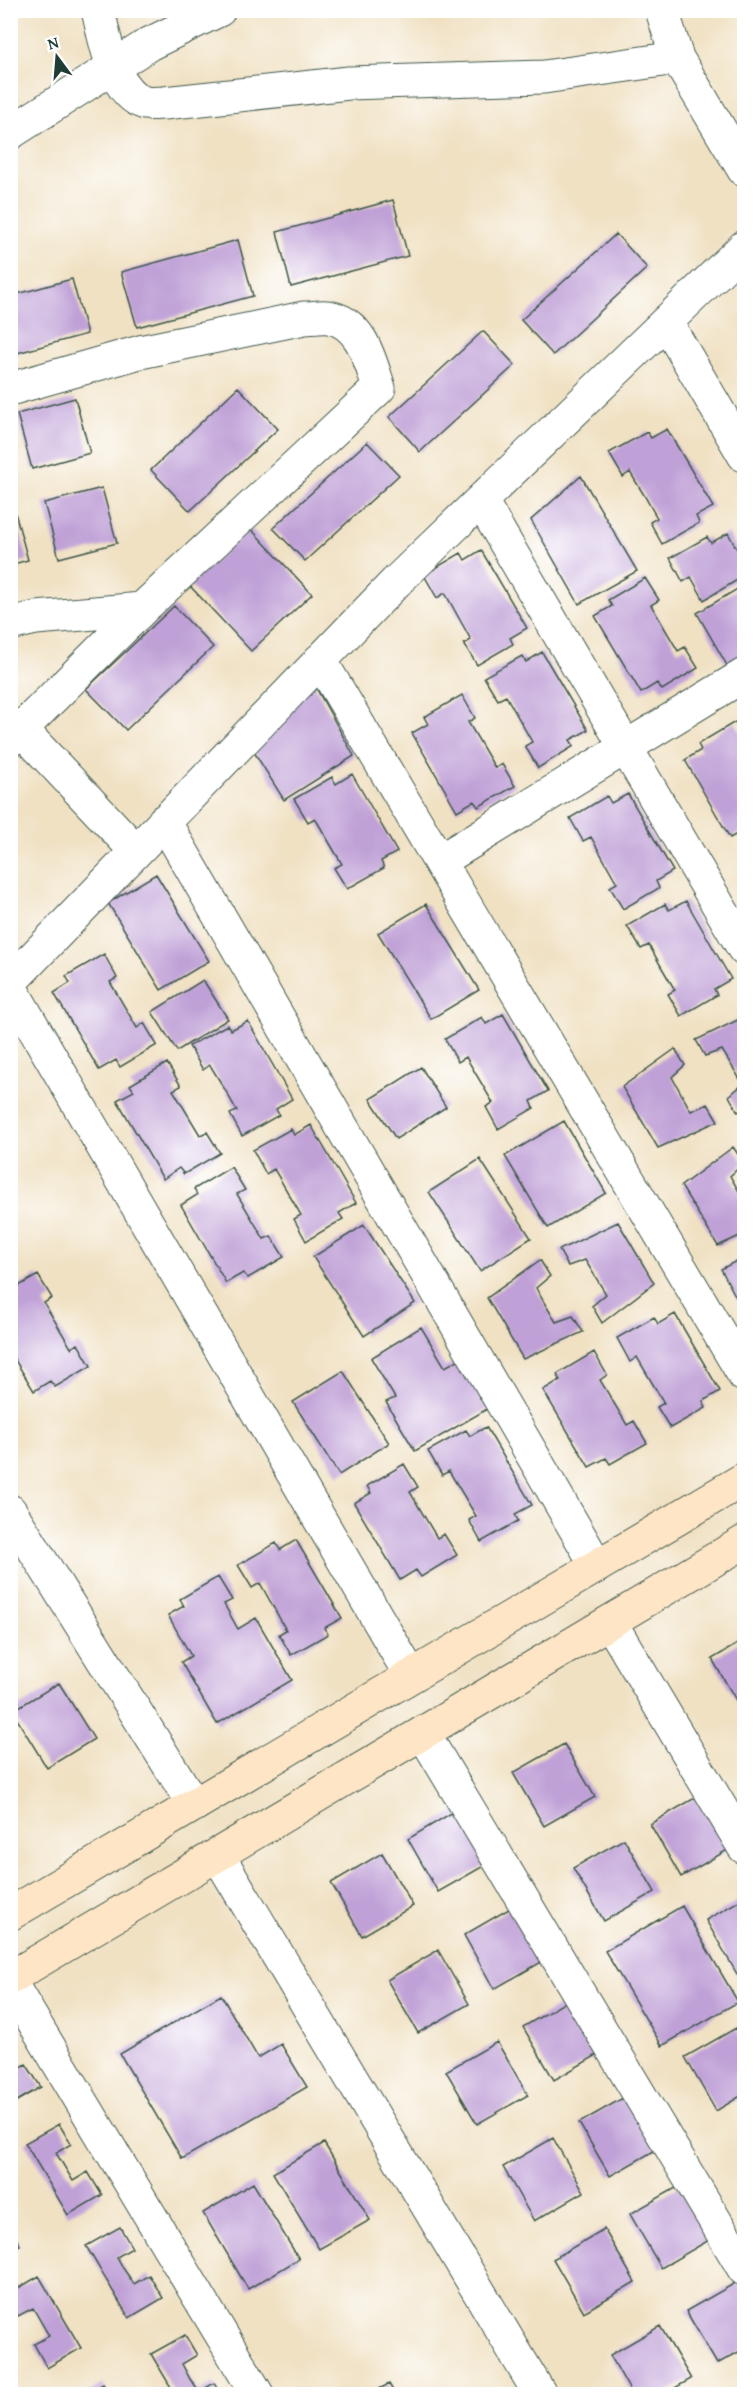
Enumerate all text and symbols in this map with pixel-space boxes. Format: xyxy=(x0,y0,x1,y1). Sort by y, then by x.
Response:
north arrow xyxy=(27,27,87,87)
text: N xyxy=(44,29,62,56)

